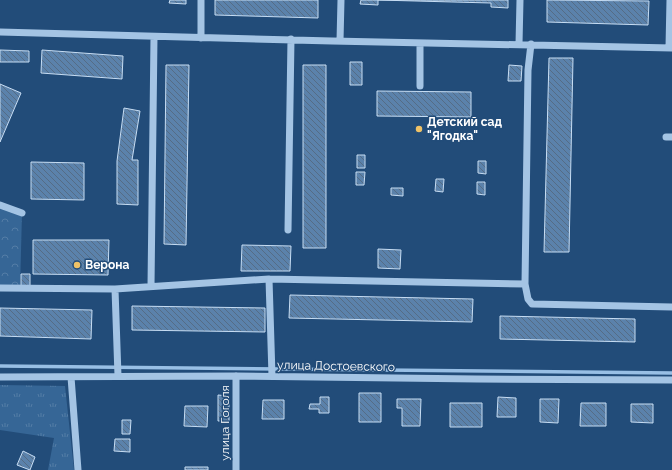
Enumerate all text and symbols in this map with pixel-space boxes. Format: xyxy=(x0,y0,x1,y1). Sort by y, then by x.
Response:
place label: Детский сад "Ягодка" xyxy=(427,115,502,143)
marker: Детский сад "Ягодка" xyxy=(414,124,424,134)
place label: Верона xyxy=(85,258,129,272)
marker: Верона xyxy=(72,260,82,270)
street label: улица Достоевского xyxy=(277,358,395,374)
street label: улица Гоголя xyxy=(218,385,232,461)

